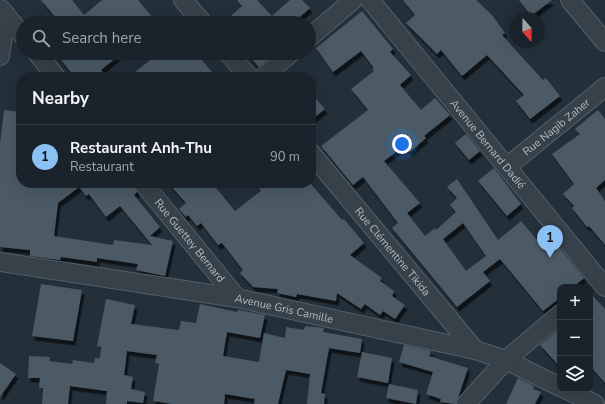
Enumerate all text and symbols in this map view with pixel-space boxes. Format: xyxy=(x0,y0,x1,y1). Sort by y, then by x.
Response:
north arrow xyxy=(509,12,545,48)
search box xyxy=(16,16,316,60)
icon: search xyxy=(30,27,52,49)
text: Search here xyxy=(62,28,142,48)
text: Nearby xyxy=(32,87,89,110)
street label: Rue Nagib Zaher xyxy=(520,95,593,159)
street label: Avenue Bernard Dadié xyxy=(446,96,529,192)
your location xyxy=(392,134,412,154)
text: Restaurant Anh-Thu xyxy=(70,138,212,158)
text: 1 xyxy=(41,148,49,166)
text: 90 m xyxy=(270,148,300,166)
text: Restaurant xyxy=(70,158,134,176)
street label: Rue Guettey Bernard xyxy=(151,196,228,285)
street label: Rue Clémentine Tikida xyxy=(351,204,434,299)
pin: 1 xyxy=(537,225,563,258)
map controls xyxy=(557,284,593,392)
button: + xyxy=(557,284,593,320)
street label: Avenue Gris Camille xyxy=(233,291,335,327)
button: − xyxy=(557,320,593,356)
button: layers xyxy=(557,356,593,392)

